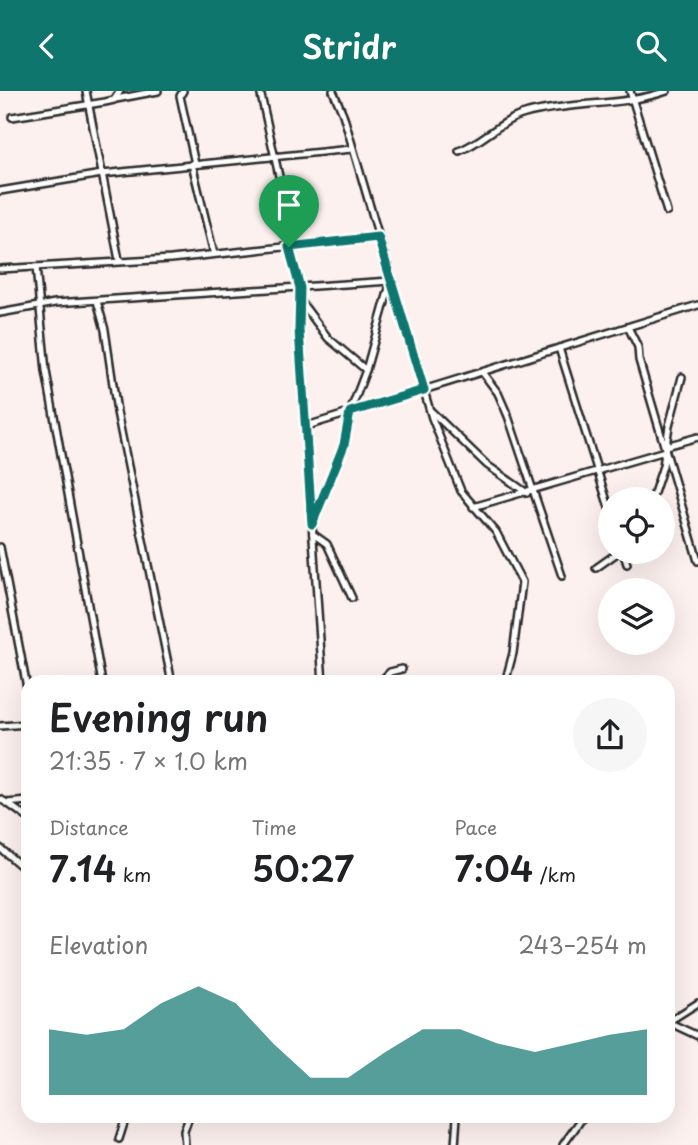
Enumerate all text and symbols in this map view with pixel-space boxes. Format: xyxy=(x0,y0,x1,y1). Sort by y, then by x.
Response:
text: Stridr xyxy=(302,22,396,70)
icon: back xyxy=(28,27,66,65)
icon: search xyxy=(632,27,670,65)
pin xyxy=(259,175,319,247)
icon: arrive xyxy=(270,186,308,224)
map controls xyxy=(598,487,675,655)
button: locate xyxy=(598,487,675,564)
button: layers xyxy=(598,578,675,655)
text: Evening run xyxy=(49,688,268,745)
button: share xyxy=(573,698,647,772)
text: 21:35 · 7 × 1.0 km xyxy=(49,743,248,778)
text: Distance xyxy=(49,813,129,841)
text: Time xyxy=(252,813,297,841)
text: Pace xyxy=(454,813,497,841)
text: 7.14 xyxy=(49,841,116,894)
text: 50:27 xyxy=(252,841,354,894)
text: 7:04 xyxy=(454,841,533,894)
text: km xyxy=(116,860,151,888)
text: /km xyxy=(533,860,576,888)
text: Elevation xyxy=(49,927,148,962)
text: 243–254 m xyxy=(518,927,647,962)

